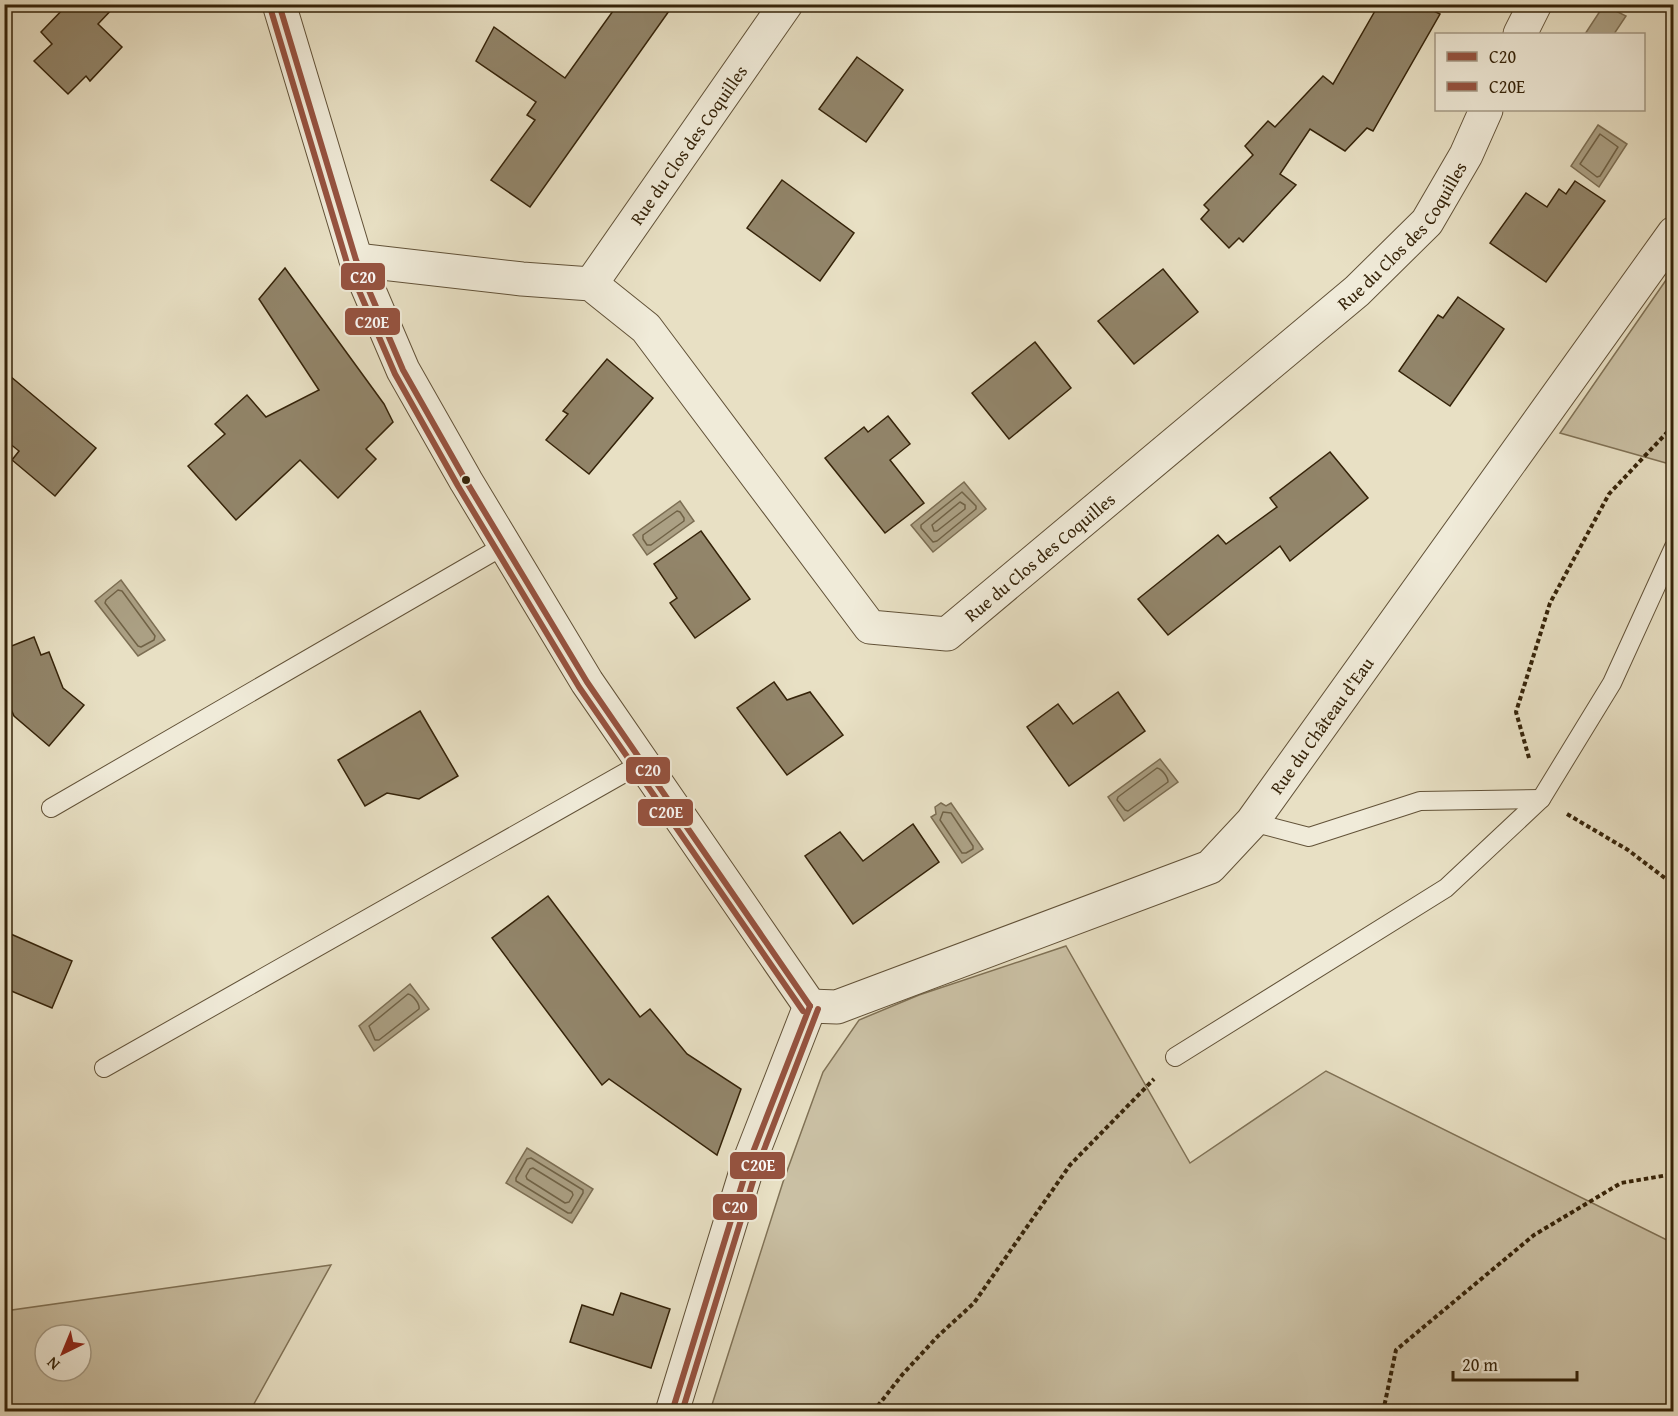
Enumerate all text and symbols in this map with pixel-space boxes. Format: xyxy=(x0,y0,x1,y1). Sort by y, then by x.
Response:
legend xyxy=(1435,33,1645,111)
text: C20 xyxy=(1489,43,1516,70)
street label: Rue du Clos des Coquilles xyxy=(623,59,753,230)
text: C20E xyxy=(1489,73,1525,100)
street label: Rue du Clos des Coquilles xyxy=(1331,156,1473,316)
line badge: C20 xyxy=(340,262,386,291)
text: C20 xyxy=(350,265,376,289)
line badge: C20E xyxy=(344,307,401,336)
text: C20E xyxy=(355,310,390,334)
unlabelled marker xyxy=(460,474,472,486)
street label: Rue du Clos des Coquilles xyxy=(958,486,1121,628)
street label: Rue du Château d'Eau xyxy=(1263,651,1380,799)
line badge: C20 xyxy=(625,756,671,785)
text: C20 xyxy=(635,758,661,782)
line badge: C20E xyxy=(637,798,694,827)
text: C20E xyxy=(649,800,684,824)
line badge: C20E xyxy=(729,1151,786,1180)
text: C20E xyxy=(741,1153,776,1177)
line badge: C20 xyxy=(712,1193,758,1221)
text: C20 xyxy=(722,1195,748,1219)
north arrow xyxy=(33,1323,93,1383)
scale bar xyxy=(1453,1344,1578,1382)
text: N xyxy=(40,1351,65,1376)
text: 20 m xyxy=(1462,1351,1498,1378)

